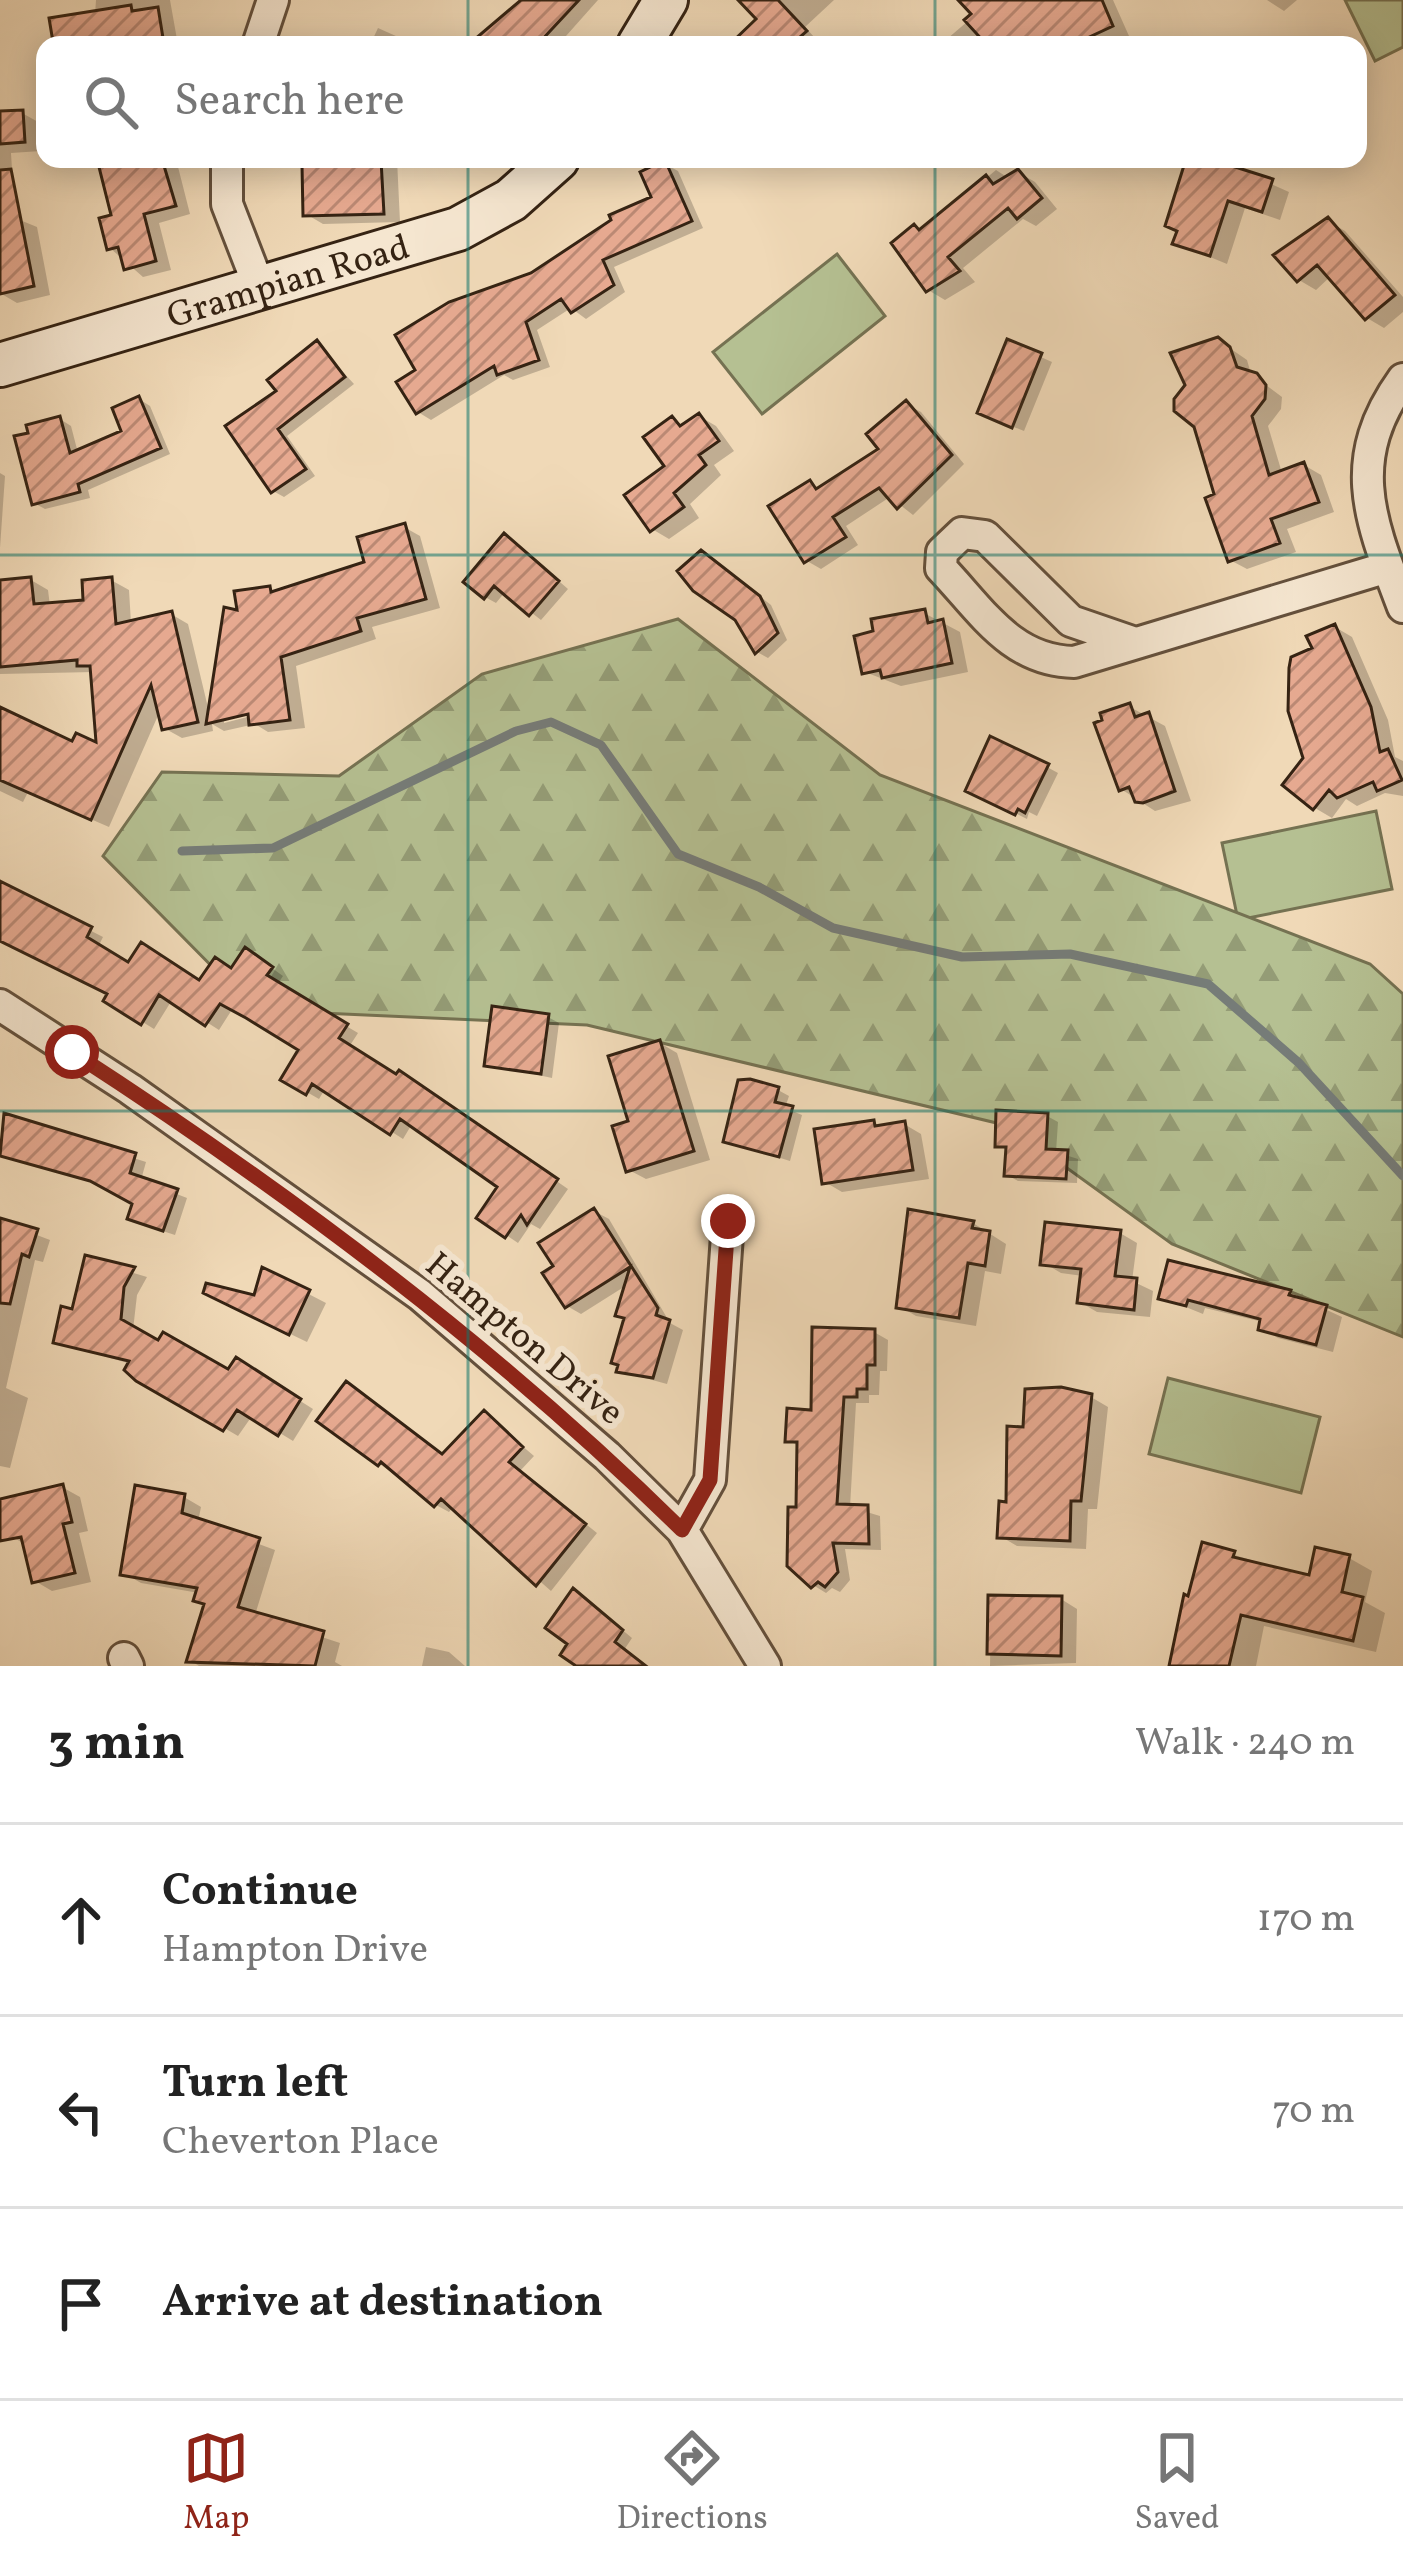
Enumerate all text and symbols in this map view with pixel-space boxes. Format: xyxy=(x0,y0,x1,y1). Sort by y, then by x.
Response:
search box xyxy=(36,36,1367,168)
icon: search xyxy=(78,69,144,135)
text: Search here xyxy=(174,71,405,134)
street label: Grampian Road xyxy=(161,224,416,343)
route start xyxy=(45,1025,99,1079)
route end xyxy=(701,1194,755,1248)
street label: Hampton Drive xyxy=(413,1242,634,1438)
text: 3 min xyxy=(48,1709,185,1780)
text: Walk · 240 m xyxy=(1135,1717,1355,1771)
text: Continue xyxy=(162,1861,358,1924)
icon: ahead xyxy=(48,1887,114,1953)
text: 170 m xyxy=(1257,1893,1355,1947)
text: Hampton Drive xyxy=(162,1924,428,1978)
text: Turn left xyxy=(162,2053,348,2116)
icon: left xyxy=(48,2079,114,2145)
text: 70 m xyxy=(1272,2085,1355,2139)
text: Cheverton Place xyxy=(162,2116,439,2170)
icon: arrive xyxy=(48,2271,114,2337)
text: Arrive at destination xyxy=(162,2272,603,2335)
tab: Map xyxy=(183,2425,250,2543)
tab: Directions xyxy=(616,2425,768,2543)
tab: Saved xyxy=(1135,2425,1220,2543)

